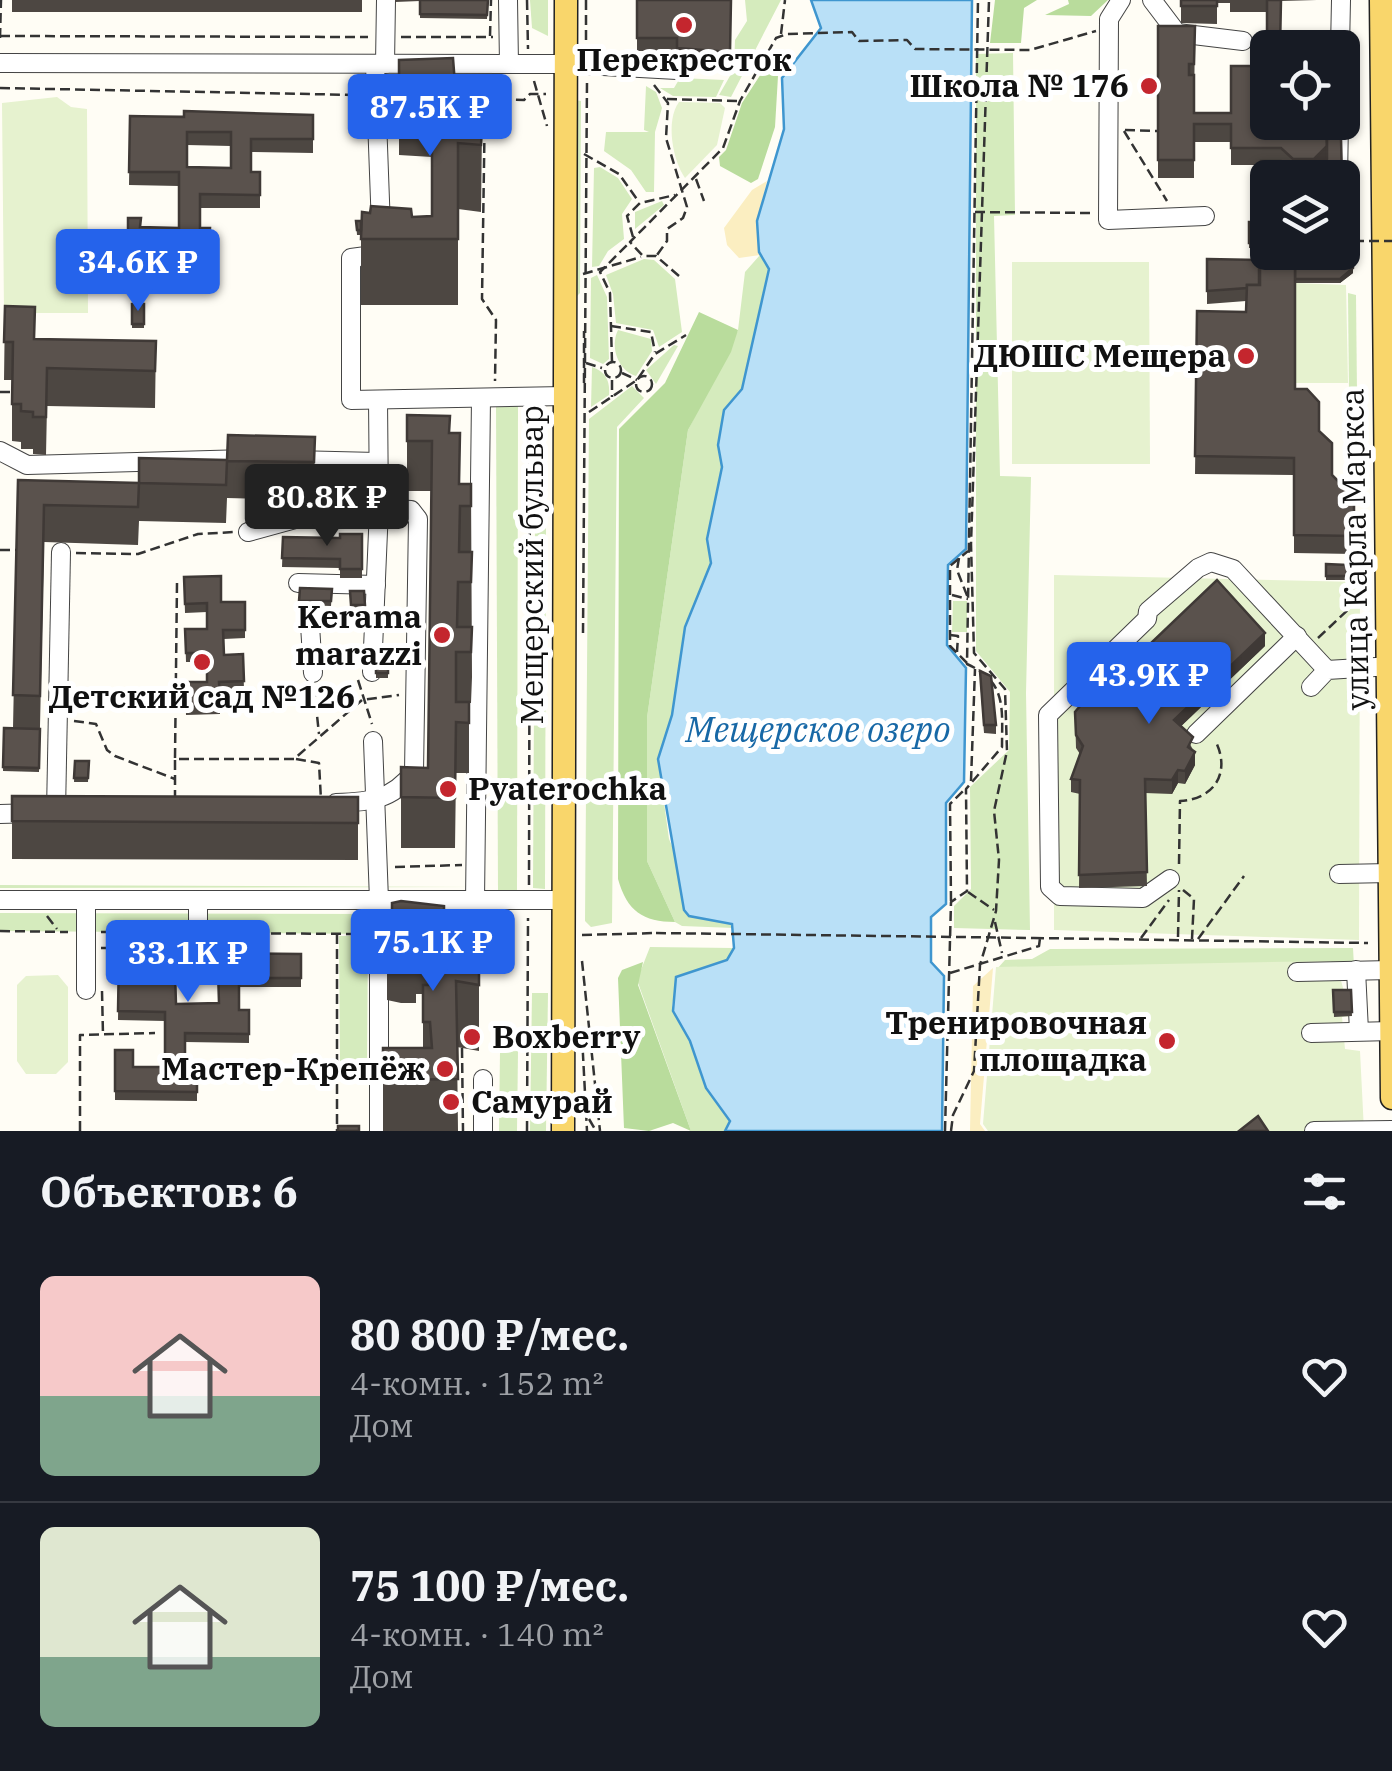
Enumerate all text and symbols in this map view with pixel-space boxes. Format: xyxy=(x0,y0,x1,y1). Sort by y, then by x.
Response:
marker: Перекресток xyxy=(673,14,695,36)
map controls xyxy=(1250,30,1360,270)
button: locate xyxy=(1250,30,1360,140)
place label: Перекресток xyxy=(576,38,792,80)
place label: Школа № 176 xyxy=(909,64,1129,106)
pin: 87.5K ₽ xyxy=(338,74,522,159)
marker: Школа № 176 xyxy=(1138,75,1160,97)
text: 87.5K ₽ xyxy=(370,85,490,127)
button: layers xyxy=(1250,160,1360,270)
pin: 34.6K ₽ xyxy=(46,229,230,314)
text: 34.6K ₽ xyxy=(78,240,198,282)
place label: ДЮШС Мещера xyxy=(974,334,1226,376)
marker: ДЮШС Мещера xyxy=(1235,345,1257,367)
street label: улица Карла Маркса xyxy=(1330,388,1378,711)
street label: Мещерский бульвар xyxy=(510,405,552,725)
pin: 80.8K ₽ xyxy=(235,464,419,549)
text: 80.8K ₽ xyxy=(267,475,387,517)
place label: Kerama marazzi xyxy=(295,595,422,674)
marker: Kerama marazzi xyxy=(431,624,453,646)
pin: 43.9K ₽ xyxy=(1057,642,1241,727)
marker: Детский сад №126 xyxy=(191,651,213,673)
text: 43.9K ₽ xyxy=(1089,653,1209,695)
place label: Детский сад №126 xyxy=(49,675,355,717)
water label: Мещерское озеро xyxy=(684,706,951,752)
place label: Pyaterochka xyxy=(468,767,667,809)
marker: Pyaterochka xyxy=(437,778,459,800)
pin: 75.1K ₽ xyxy=(341,909,525,994)
pin: 33.1K ₽ xyxy=(96,920,280,1005)
text: 75.1K ₽ xyxy=(373,920,493,962)
text: 33.1K ₽ xyxy=(128,931,248,973)
place label: Тренировочная площадка xyxy=(885,1001,1147,1080)
place label: Boxberry xyxy=(492,1015,641,1057)
marker: Boxberry xyxy=(461,1026,483,1048)
marker: Тренировочная площадка xyxy=(1156,1030,1178,1052)
place label: Мастер-Крепёж xyxy=(161,1047,425,1089)
marker: Мастер-Крепёж xyxy=(434,1058,456,1080)
place label: Самурай xyxy=(471,1080,613,1122)
marker: Самурай xyxy=(440,1091,462,1113)
text: Объектов: 6 xyxy=(40,1164,298,1219)
icon: filters xyxy=(1297,1164,1352,1219)
text: 80 800 ₽/мес. xyxy=(350,1307,629,1362)
icon: home xyxy=(120,1316,240,1436)
icon: heart xyxy=(1297,1349,1352,1404)
text: 4-комн. · 152 m² xyxy=(350,1362,604,1404)
text: Дом xyxy=(350,1404,414,1446)
text: 75 100 ₽/мес. xyxy=(350,1558,629,1613)
icon: home xyxy=(120,1567,240,1687)
icon: heart xyxy=(1297,1600,1352,1655)
text: 4-комн. · 140 m² xyxy=(350,1613,604,1655)
text: Дом xyxy=(350,1655,414,1697)

